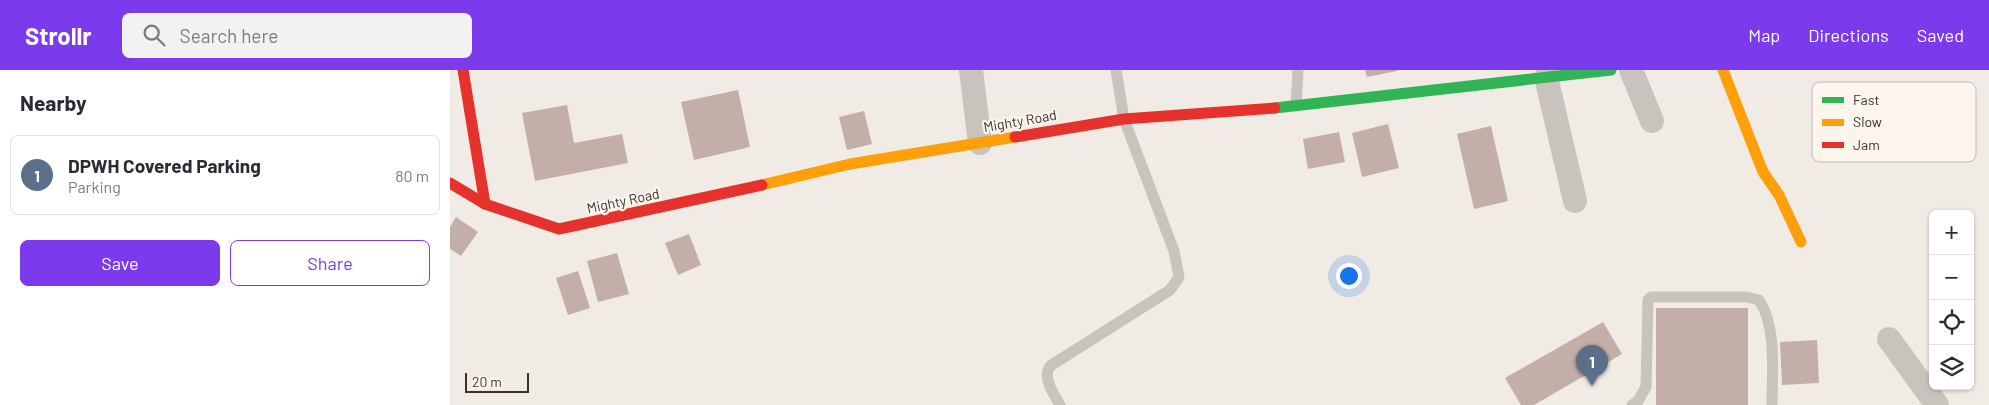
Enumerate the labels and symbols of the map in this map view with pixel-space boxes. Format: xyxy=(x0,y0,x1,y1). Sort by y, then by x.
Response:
legend xyxy=(1812,82,1976,162)
text: Fast xyxy=(1853,91,1879,108)
street label: Mighty Road xyxy=(982,106,1058,135)
text: Slow xyxy=(1853,113,1882,130)
text: Jam xyxy=(1853,136,1880,153)
street label: Mighty Road xyxy=(585,185,661,217)
your location xyxy=(1336,263,1362,289)
pin: 1 xyxy=(1576,345,1608,386)
scale bar xyxy=(465,370,529,393)

